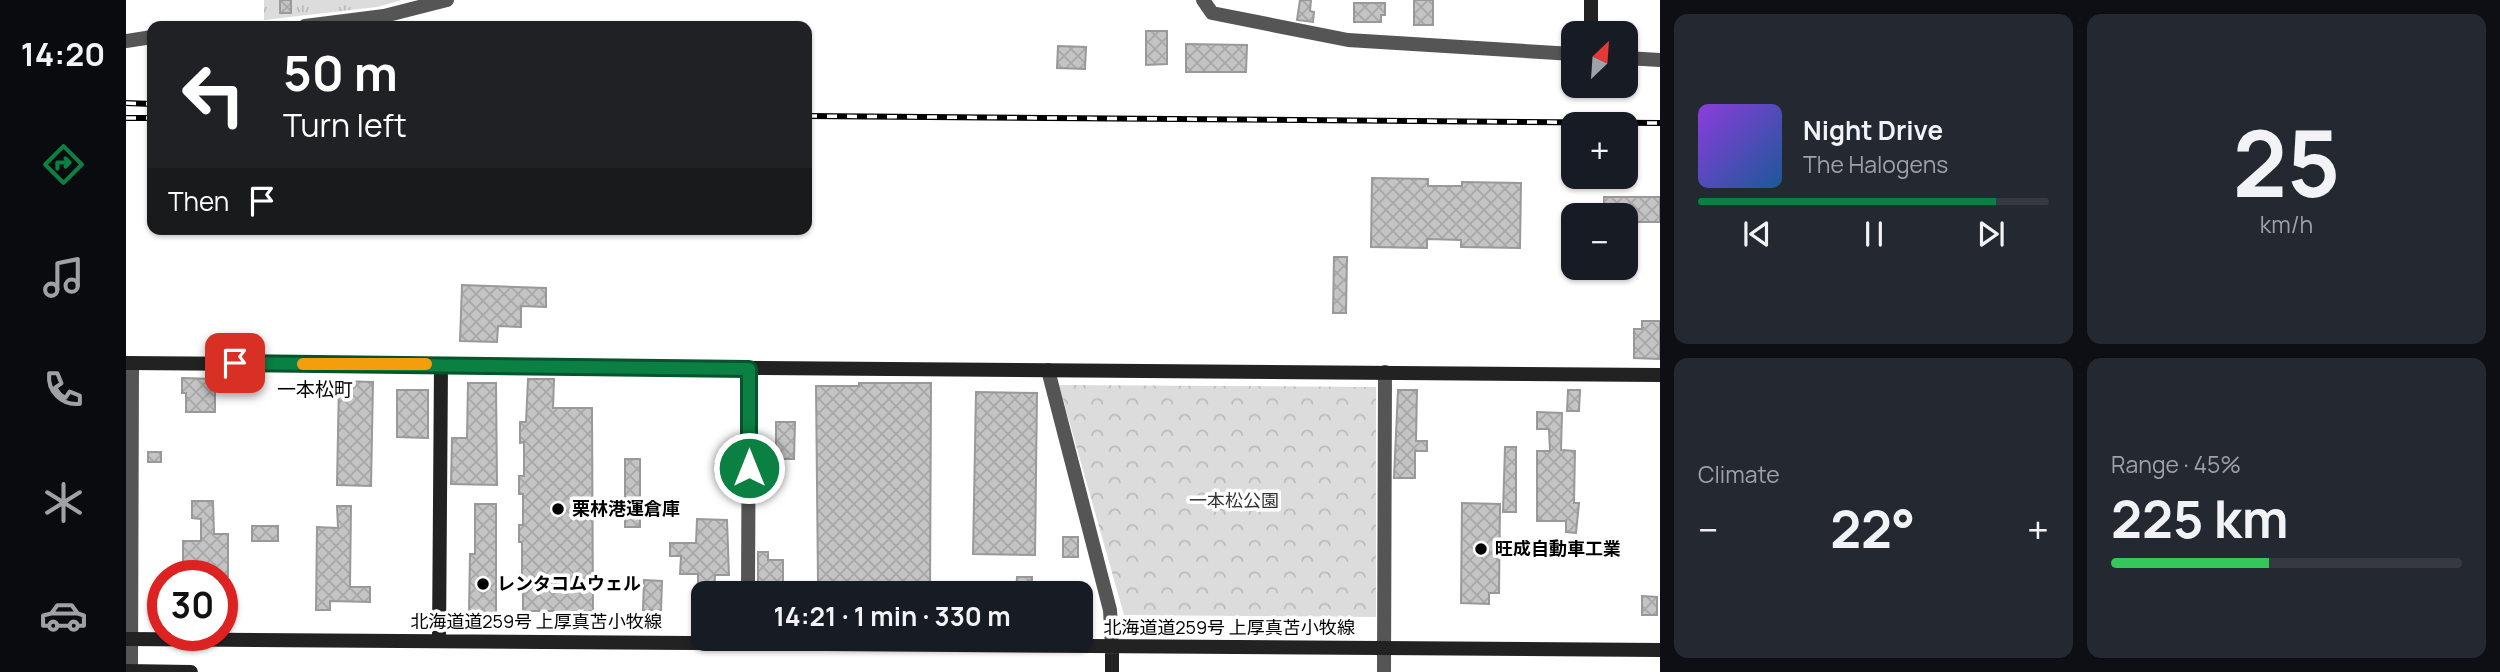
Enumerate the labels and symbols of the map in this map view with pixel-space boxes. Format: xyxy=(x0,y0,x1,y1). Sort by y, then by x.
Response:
north arrow xyxy=(1561,21,1638,98)
pin xyxy=(205,333,265,393)
district label: 一本松町 xyxy=(277,376,353,402)
position arrow xyxy=(712,431,786,505)
park label: 一本松公園 xyxy=(1189,488,1279,512)
place label: 栗林港運倉庫 xyxy=(572,496,680,520)
marker: 栗林港運倉庫 xyxy=(550,501,566,517)
place label: 旺成自動車工業 xyxy=(1495,536,1621,560)
marker: 旺成自動車工業 xyxy=(1473,541,1489,557)
speed limit sign: 30 xyxy=(147,560,238,651)
place label: レンタコムウェル xyxy=(497,571,641,595)
marker: レンタコムウェル xyxy=(475,576,491,592)
street label: 北海道道259号 上厚真苫小牧線 xyxy=(410,609,662,633)
street label: 北海道道259号 上厚真苫小牧線 xyxy=(1103,615,1355,639)

